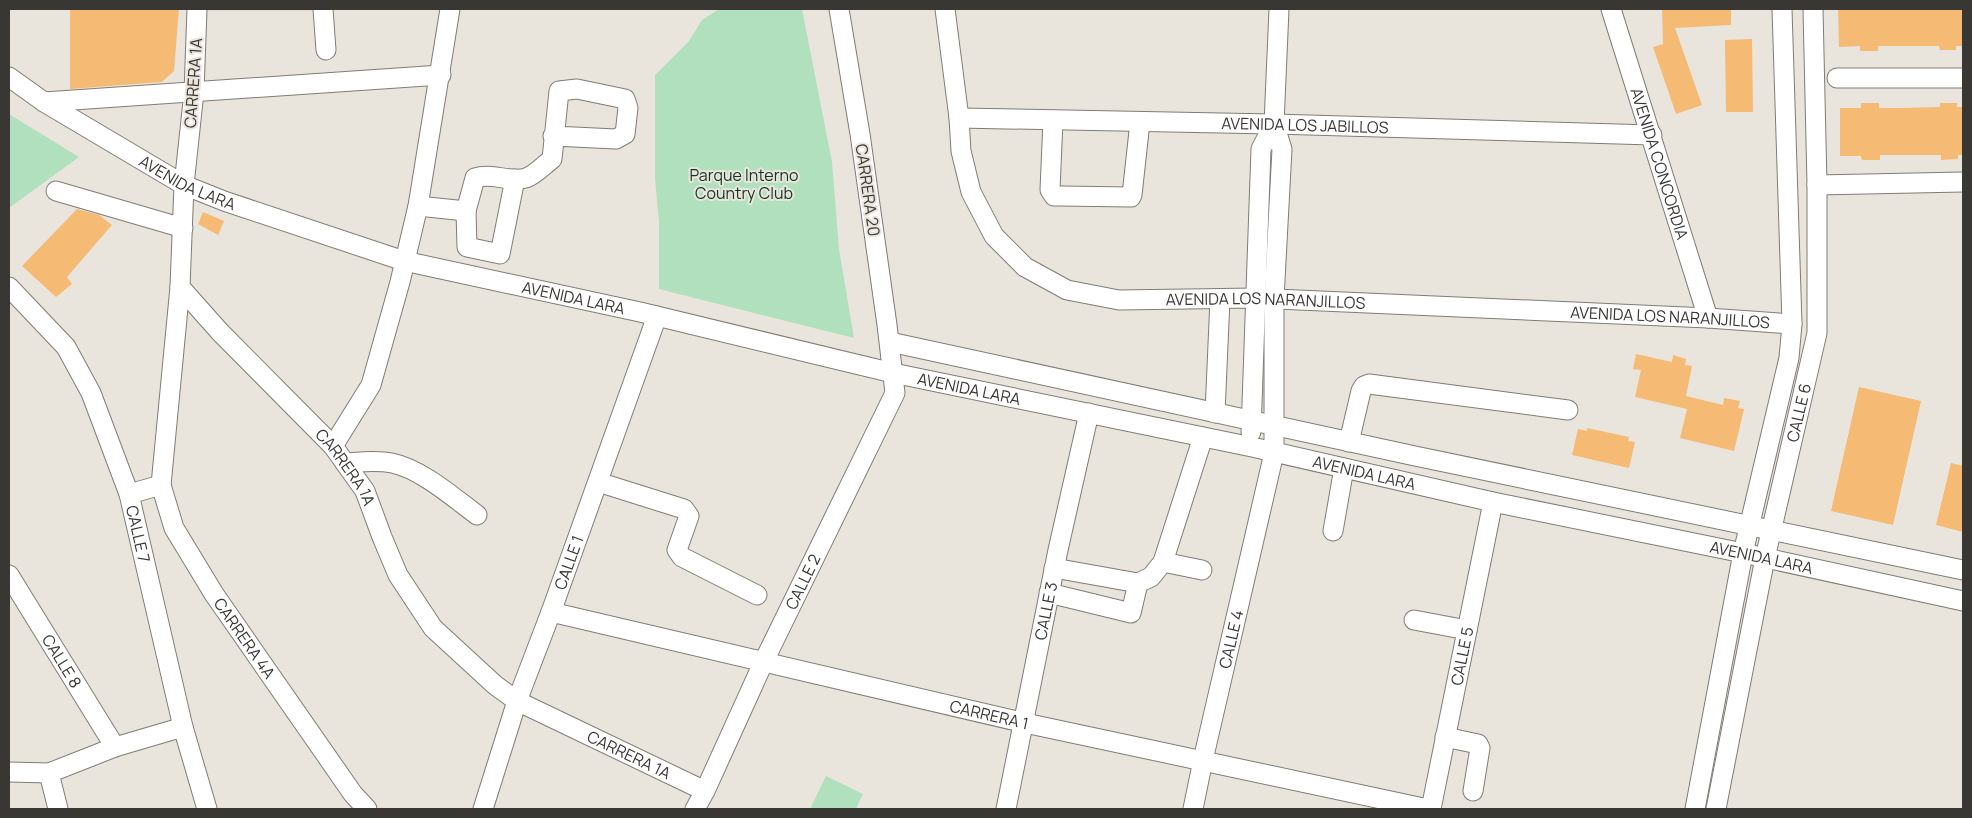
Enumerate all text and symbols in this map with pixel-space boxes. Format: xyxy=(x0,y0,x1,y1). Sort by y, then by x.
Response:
street label: CARRERA 1A xyxy=(179,37,207,129)
street label: AVENIDA CONCORDIA xyxy=(1625,85,1694,242)
street label: AVENIDA LOS JABILLOS xyxy=(1221,112,1389,138)
street label: CARRERA 20 xyxy=(851,142,885,238)
street label: AVENIDA LARA xyxy=(135,150,238,215)
park label: Parque Interno Country Club xyxy=(690,164,798,204)
street label: AVENIDA LARA xyxy=(520,276,627,319)
street label: AVENIDA LOS NARANJILLOS xyxy=(1165,287,1366,314)
street label: AVENIDA LOS NARANJILLOS xyxy=(1570,301,1771,333)
street label: AVENIDA LARA xyxy=(916,367,1023,410)
street label: CALLE 6 xyxy=(1781,381,1816,444)
street label: CARRERA 1A xyxy=(311,424,380,509)
street label: AVENIDA LARA xyxy=(1311,450,1418,495)
street label: CALLE 7 xyxy=(121,503,156,565)
street label: CALLE 1 xyxy=(549,532,589,593)
street label: AVENIDA LARA xyxy=(1708,536,1815,579)
street label: CALLE 2 xyxy=(780,550,826,613)
street label: CALLE 3 xyxy=(1029,580,1062,642)
street label: CARRERA 4A xyxy=(209,593,280,683)
street label: CALLE 4 xyxy=(1214,608,1248,671)
street label: CALLE 5 xyxy=(1445,625,1479,687)
street label: CALLE 8 xyxy=(37,630,87,692)
street label: CARRERA 1 xyxy=(948,695,1031,734)
street label: CARRERA 1A xyxy=(583,725,675,784)

